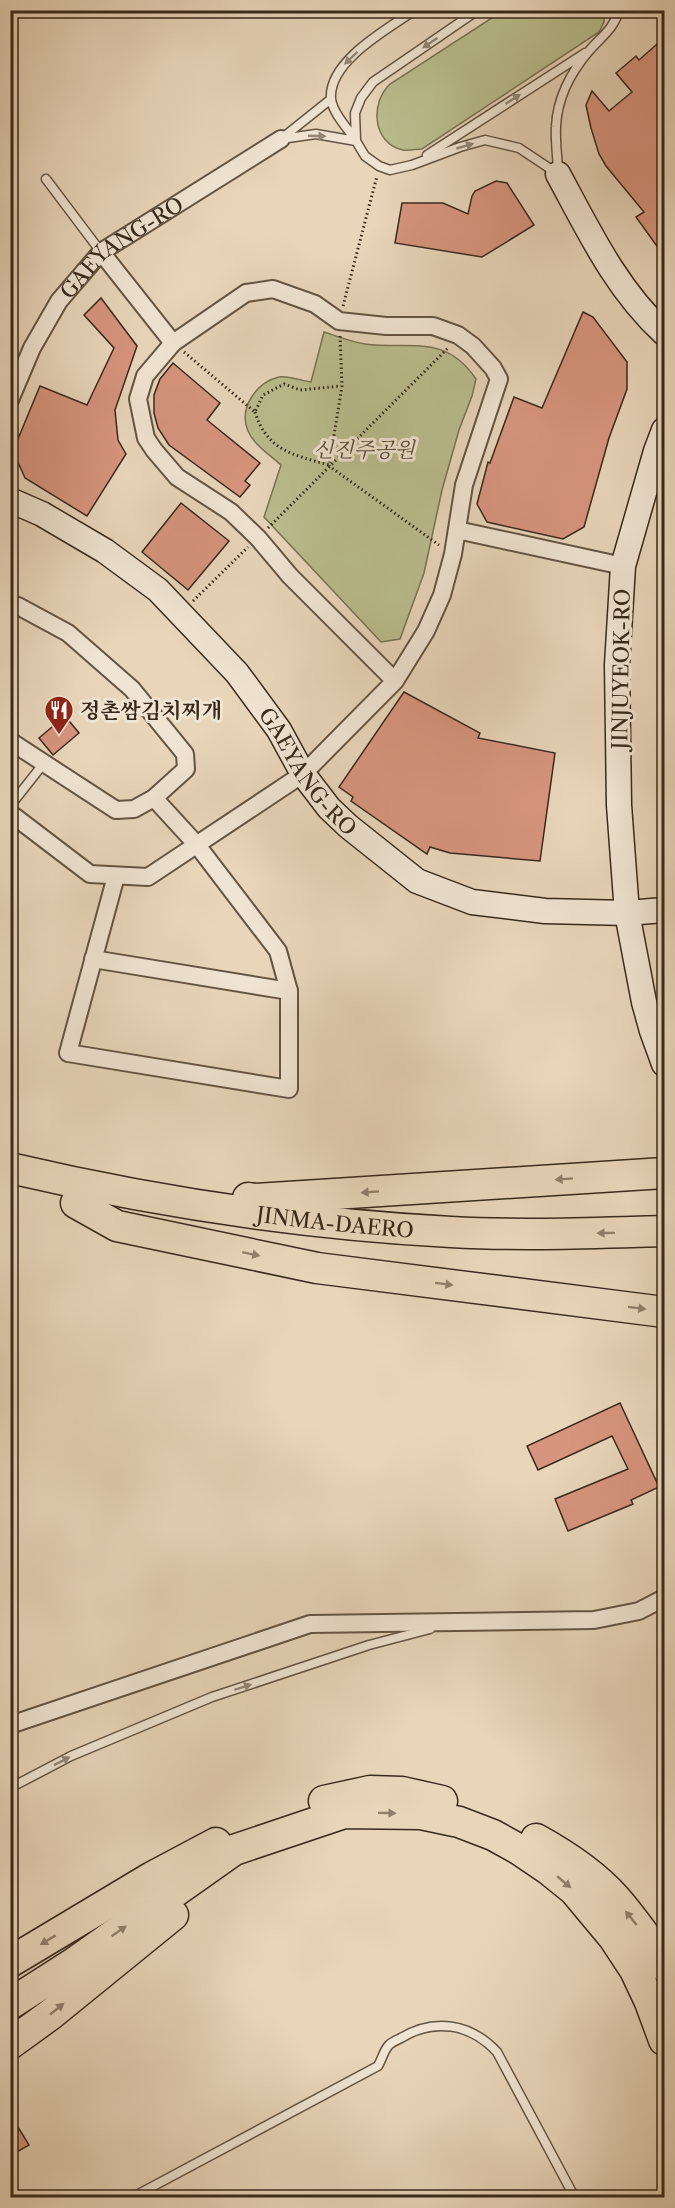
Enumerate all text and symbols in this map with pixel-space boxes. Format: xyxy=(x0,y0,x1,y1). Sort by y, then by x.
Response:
one-way arrow xyxy=(422,37,438,49)
one-way arrow xyxy=(344,50,358,65)
one-way arrow xyxy=(505,93,522,104)
one-way arrow xyxy=(308,131,327,141)
one-way arrow xyxy=(456,141,474,150)
street label: GAEYANG-RO xyxy=(54,191,188,303)
park label: 신진주공원 xyxy=(313,437,416,462)
street label: JINJUYEOK-RO xyxy=(607,588,635,753)
restaurant icon: 정촌쌈김치찌개 xyxy=(43,694,75,736)
place label: 정촌쌈김치찌개 xyxy=(80,698,222,723)
street label: GAEYANG-RO xyxy=(254,702,362,840)
one-way arrow xyxy=(555,1175,574,1184)
one-way arrow xyxy=(360,1187,379,1197)
street label: JINMA-DAERO xyxy=(252,1201,415,1242)
one-way arrow xyxy=(597,1228,616,1237)
one-way arrow xyxy=(242,1250,261,1260)
one-way arrow xyxy=(435,1279,454,1289)
one-way arrow xyxy=(628,1304,647,1313)
one-way arrow xyxy=(234,1682,252,1691)
one-way arrow xyxy=(54,1756,71,1766)
one-way arrow xyxy=(378,1809,397,1818)
one-way arrow xyxy=(556,1876,572,1889)
one-way arrow xyxy=(625,1910,638,1926)
one-way arrow xyxy=(110,1925,126,1937)
one-way arrow xyxy=(40,1934,56,1945)
one-way arrow xyxy=(50,2003,65,2015)

